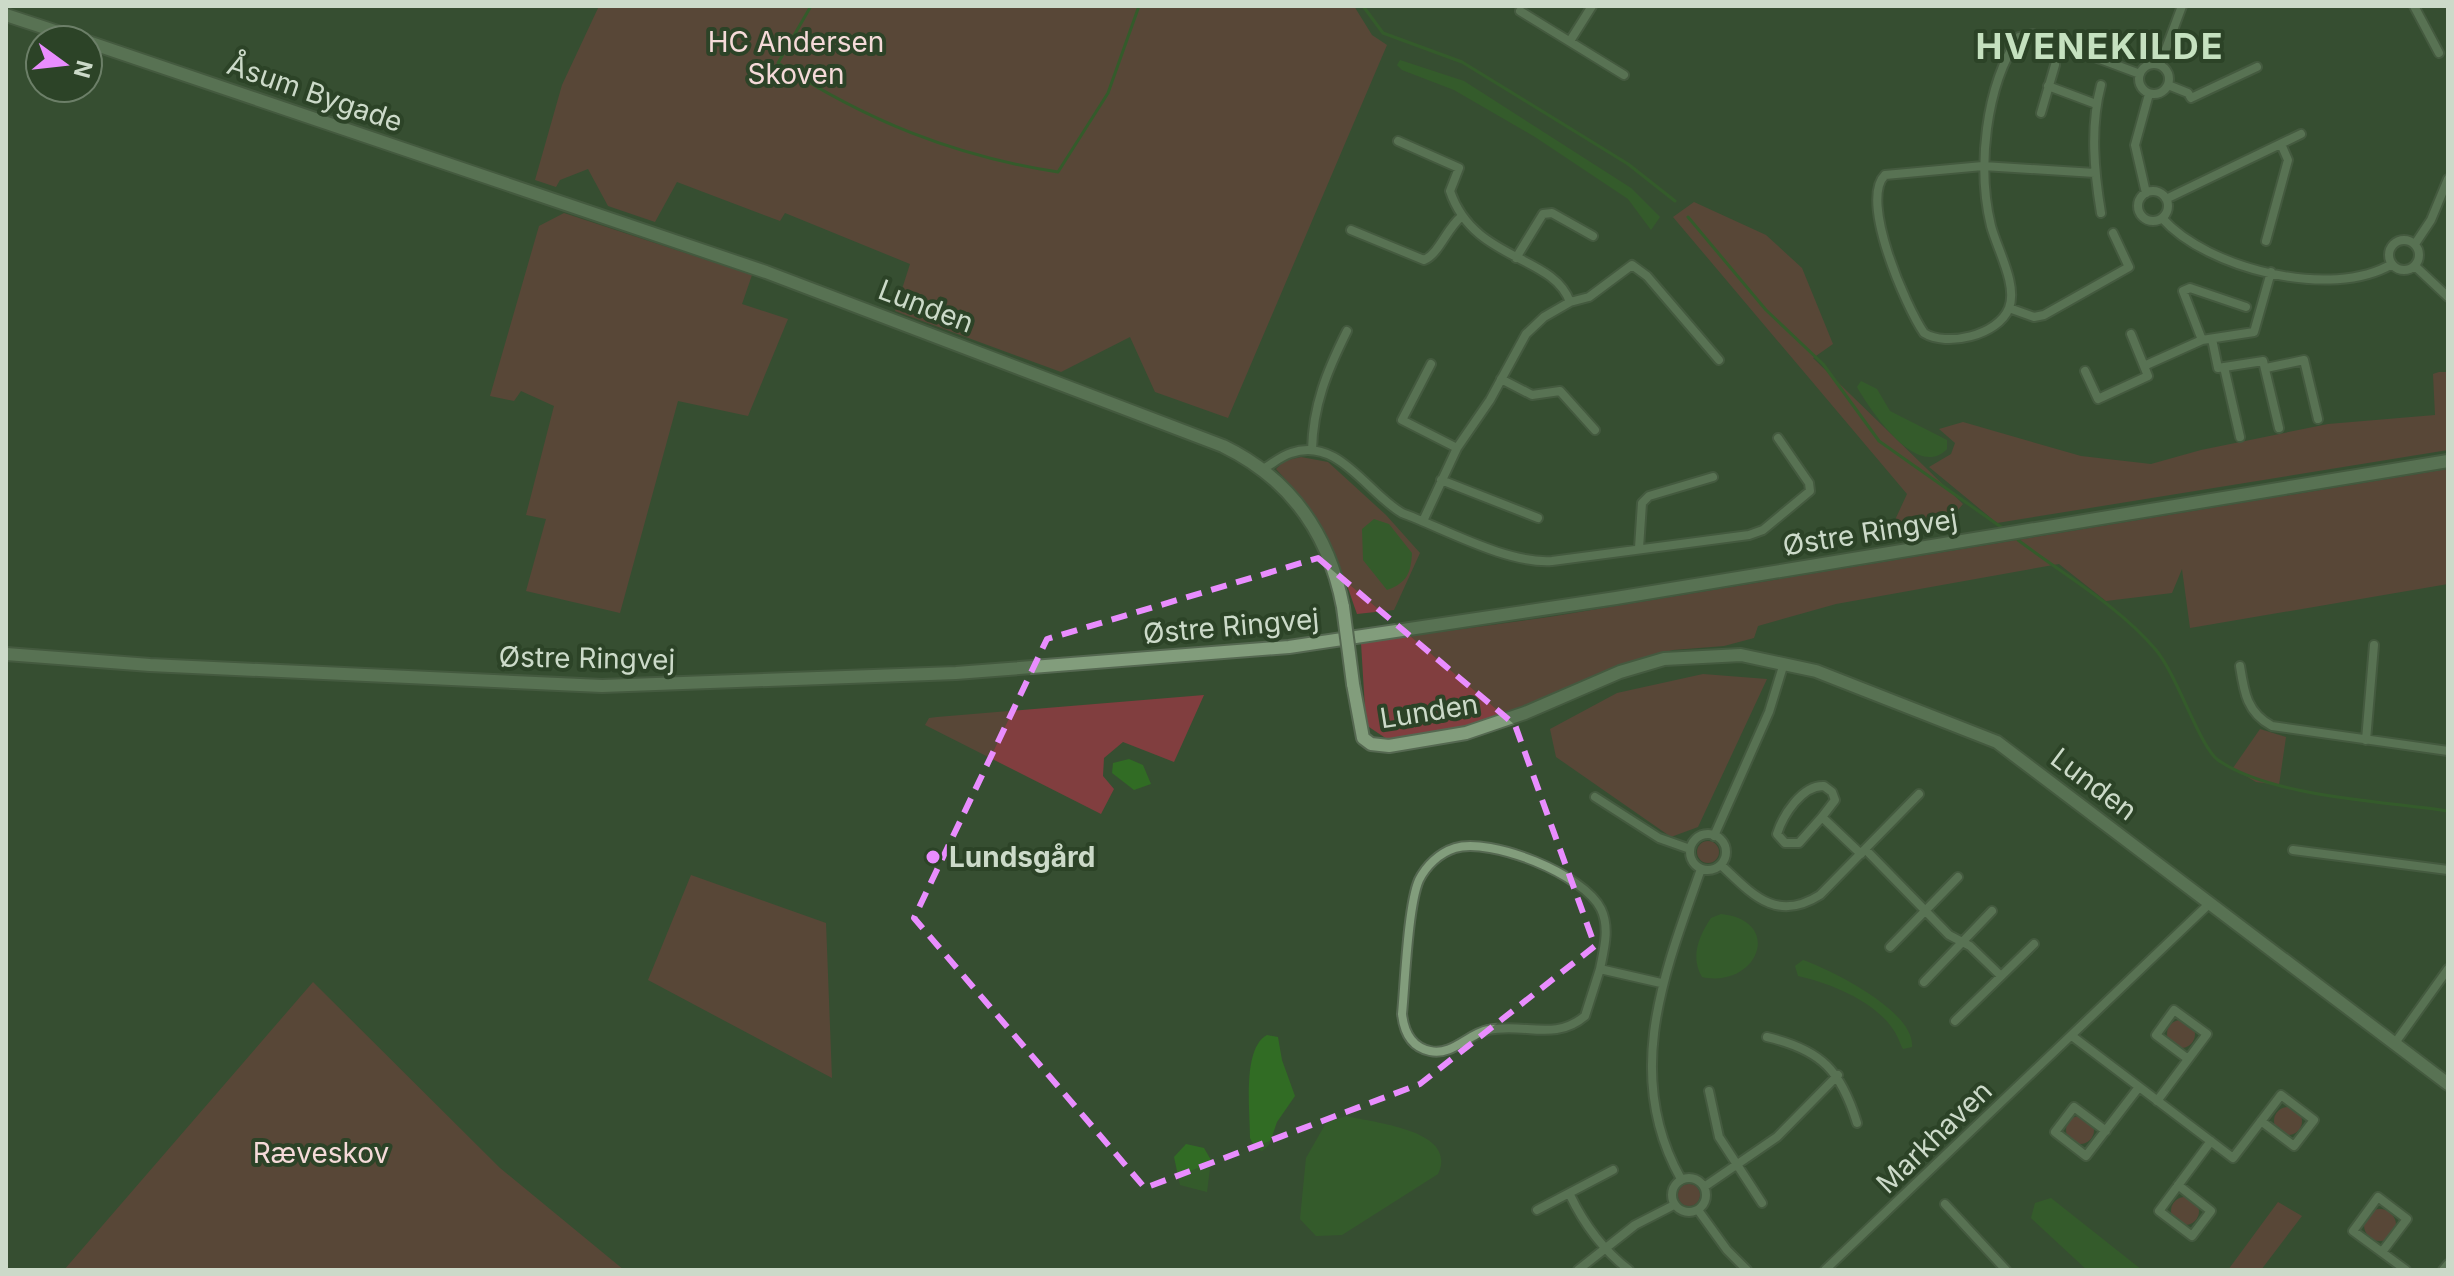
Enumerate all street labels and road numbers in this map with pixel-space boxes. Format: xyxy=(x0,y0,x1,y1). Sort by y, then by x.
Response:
street label: Åsum Bygade xyxy=(223,45,408,139)
street label: Lunden xyxy=(874,272,978,340)
street label: Østre Ringvej xyxy=(1780,501,1960,563)
street label: Østre Ringvej xyxy=(1142,601,1320,651)
street label: Østre Ringvej xyxy=(498,639,676,677)
street label: Lunden xyxy=(1377,686,1481,736)
street label: Lunden xyxy=(2044,741,2144,827)
street label: Markhaven xyxy=(1869,1074,1999,1200)

